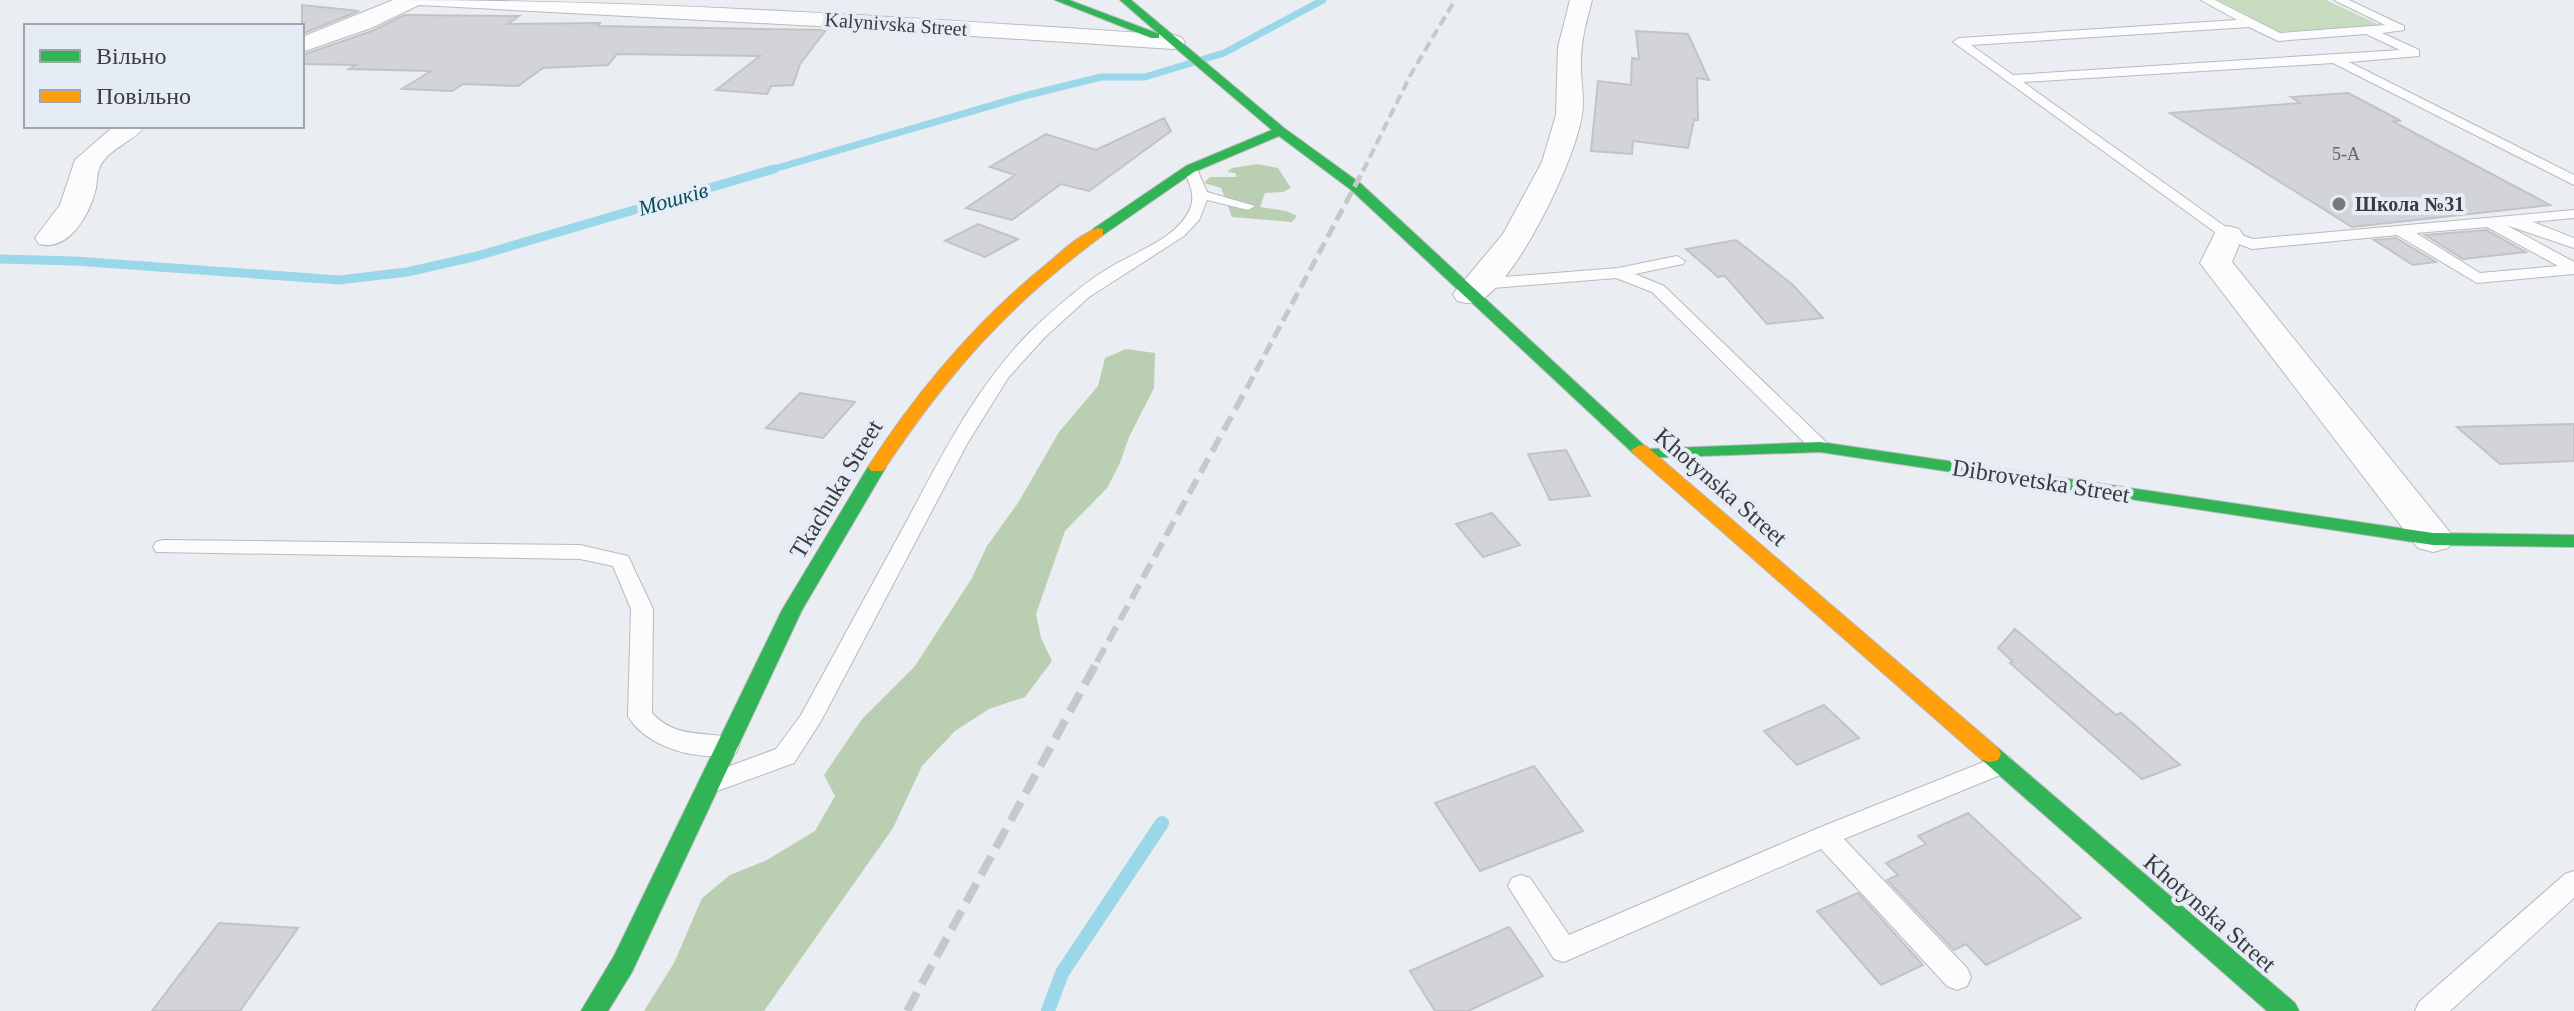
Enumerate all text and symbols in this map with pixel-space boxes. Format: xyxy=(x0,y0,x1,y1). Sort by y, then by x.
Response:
street label: Kalynivska Street xyxy=(824,8,968,41)
legend xyxy=(24,24,304,128)
text: Вільно xyxy=(96,43,166,69)
text: Повільно xyxy=(96,83,191,109)
house number: 5-А xyxy=(2332,144,2360,164)
water label: Мошків xyxy=(634,177,711,221)
place label: Школа №31 xyxy=(2355,193,2464,215)
marker: Школа №31 xyxy=(2330,195,2348,213)
street label: Tkachuka Street xyxy=(785,415,888,563)
street label: Khotynska Street xyxy=(1650,423,1792,551)
street label: Dibrovetska Street xyxy=(1950,454,2132,508)
street label: Khotynska Street xyxy=(2139,849,2281,977)

